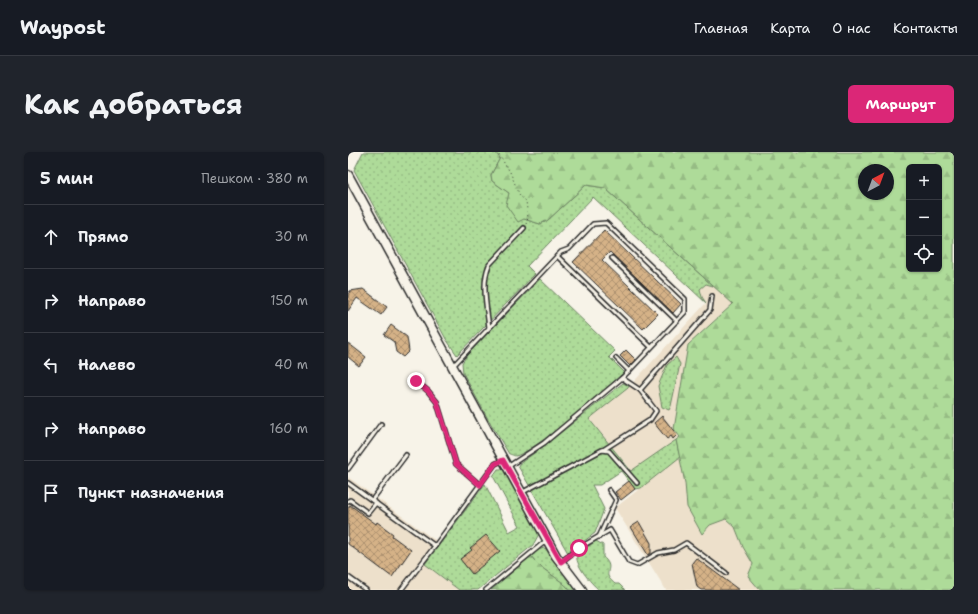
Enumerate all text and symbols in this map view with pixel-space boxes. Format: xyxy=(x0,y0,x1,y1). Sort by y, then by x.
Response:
text: Waypost xyxy=(20,15,105,40)
text: Главная xyxy=(694,19,748,37)
text: Карта xyxy=(770,19,810,37)
text: О нас xyxy=(832,19,871,37)
text: Контакты xyxy=(893,19,958,37)
text: Как добраться xyxy=(24,85,243,123)
button: Маршрут xyxy=(848,85,954,123)
north arrow xyxy=(858,164,894,200)
map controls xyxy=(906,164,942,272)
button: + xyxy=(906,164,942,200)
text: 5 мин xyxy=(40,167,93,189)
text: Пешком · 380 m xyxy=(201,170,308,187)
button: − xyxy=(906,200,942,236)
icon: ahead xyxy=(40,226,62,248)
text: Прямо xyxy=(78,227,128,247)
text: 30 m xyxy=(274,228,308,245)
button: locate xyxy=(906,236,942,272)
icon: right xyxy=(40,290,62,312)
text: Направо xyxy=(78,291,146,311)
text: 150 m xyxy=(270,292,308,309)
icon: left xyxy=(40,354,62,376)
text: Налево xyxy=(78,355,136,375)
text: 40 m xyxy=(274,356,308,373)
route end xyxy=(407,372,425,390)
icon: right xyxy=(40,418,62,440)
text: Направо xyxy=(78,419,146,439)
text: 160 m xyxy=(270,420,308,437)
icon: arrive xyxy=(40,482,62,504)
text: Пункт назначения xyxy=(78,483,224,503)
route start xyxy=(570,539,588,557)

